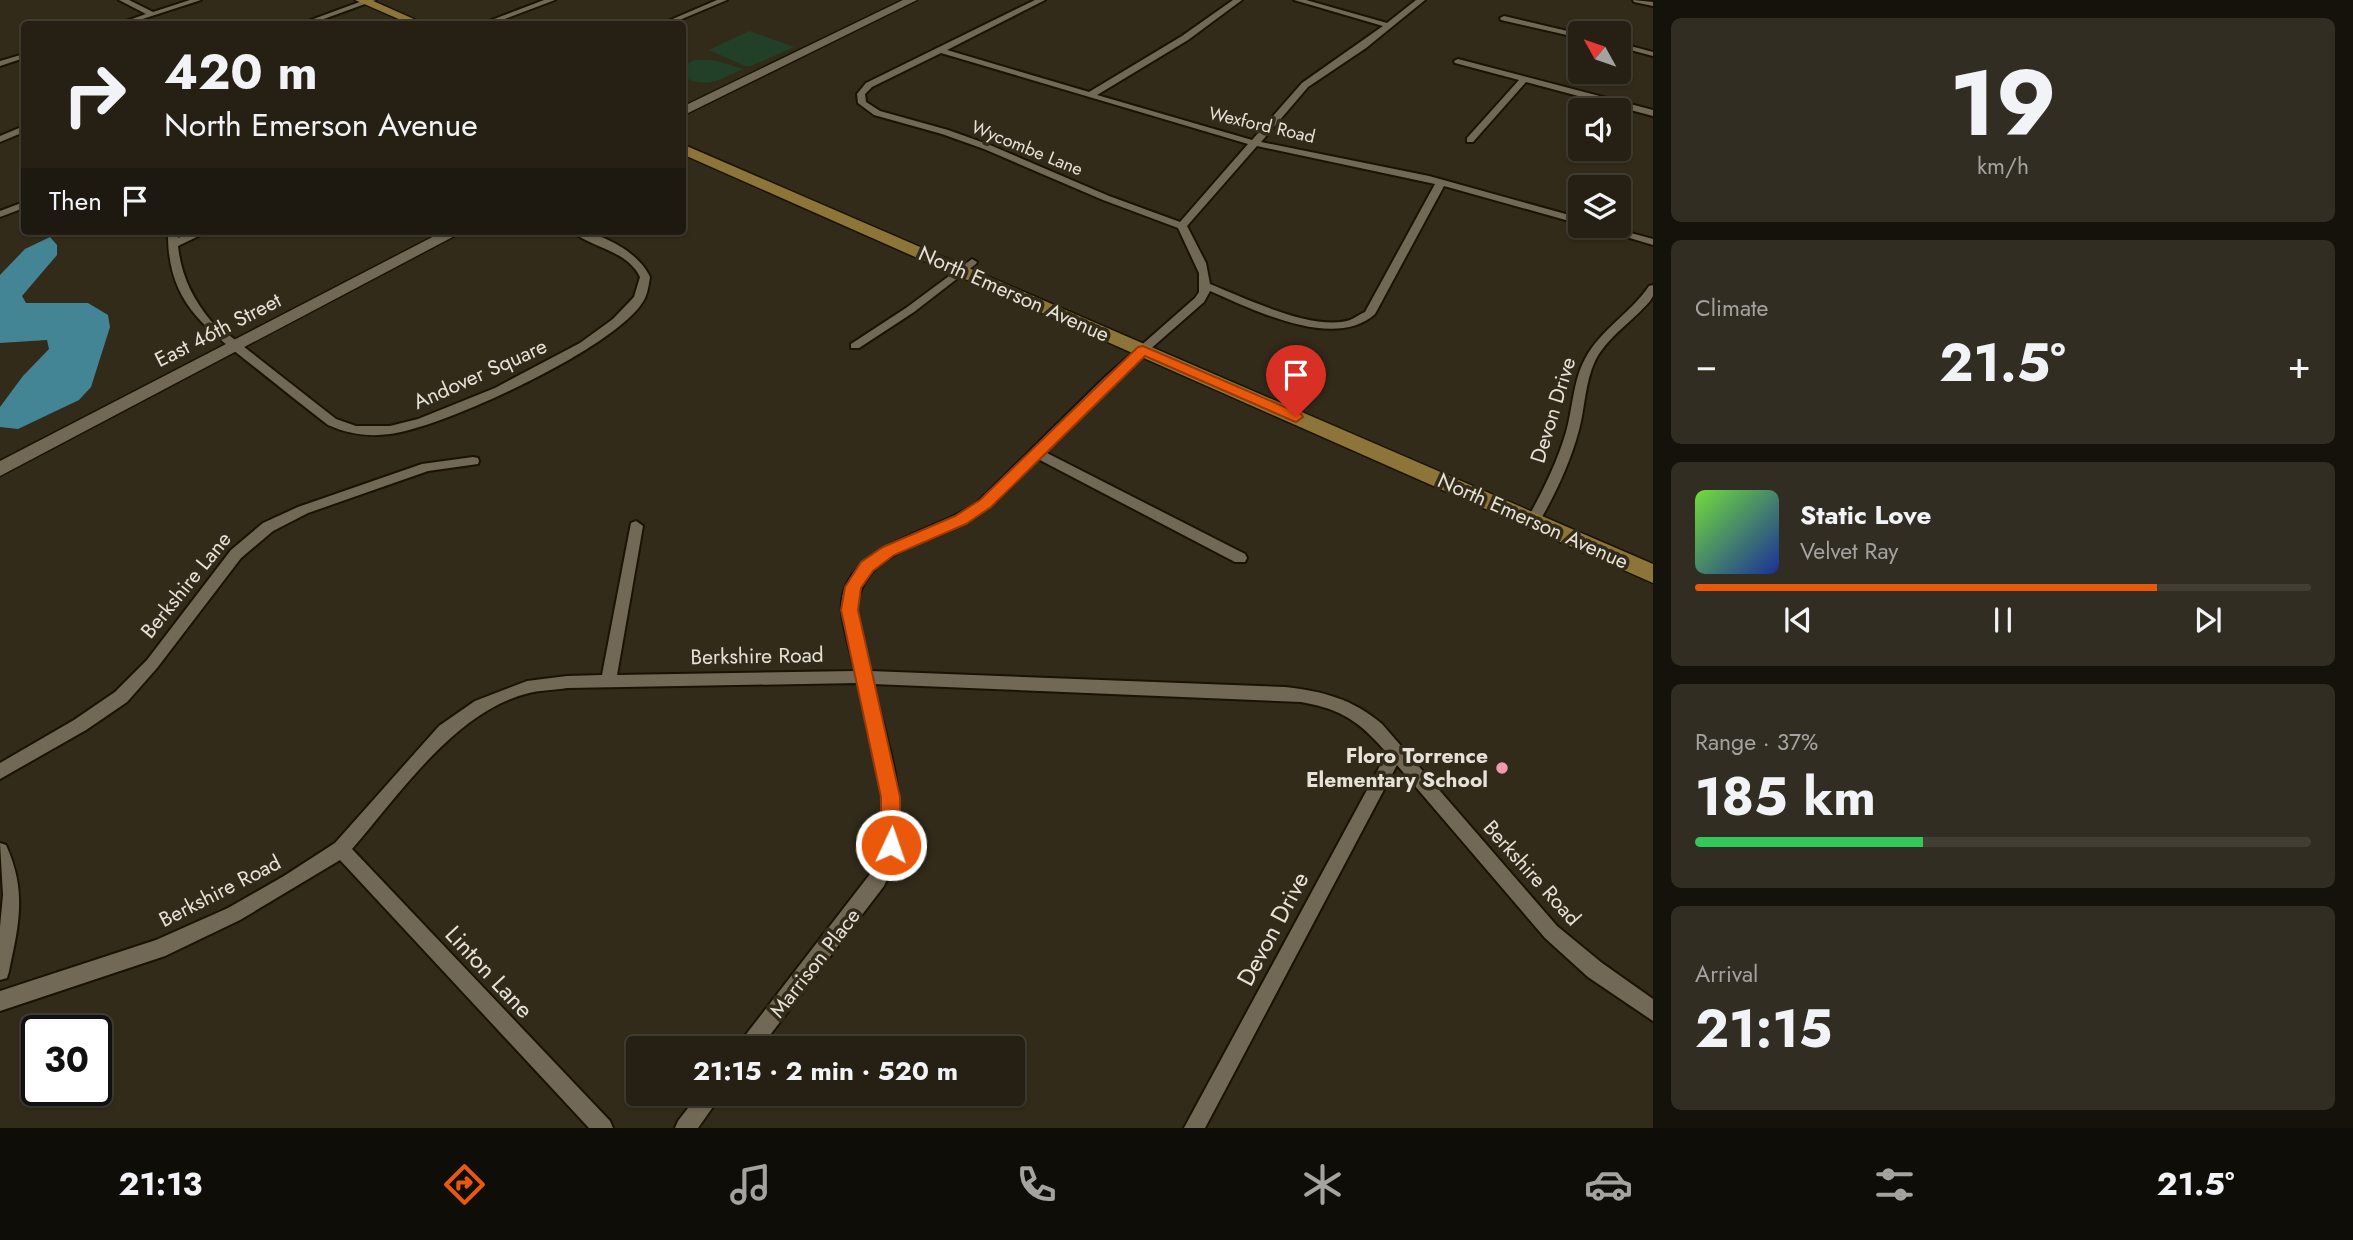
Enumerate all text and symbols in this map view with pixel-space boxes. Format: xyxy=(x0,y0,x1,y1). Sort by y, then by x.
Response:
north arrow xyxy=(1568,21,1631,84)
map controls xyxy=(1568,21,1631,238)
text: 420 m xyxy=(164,37,318,107)
text: 19 xyxy=(1949,38,2057,169)
icon: right xyxy=(49,49,140,140)
button: sound xyxy=(1568,98,1631,161)
street label: Wexford Road xyxy=(1206,100,1318,150)
text: North Emerson Avenue xyxy=(164,102,478,148)
street label: Wycombe Lane xyxy=(967,114,1087,182)
text: km/h xyxy=(1977,149,2029,183)
button: layers xyxy=(1568,175,1631,238)
text: Then xyxy=(49,182,102,220)
icon: arrive xyxy=(116,182,154,220)
street label: North Emerson Avenue xyxy=(914,238,1114,350)
street label: East 46th Street xyxy=(150,285,286,375)
text: Climate xyxy=(1695,291,1768,325)
text: 21.5° xyxy=(1939,325,2066,401)
street label: Andover Square xyxy=(408,331,552,417)
text: − xyxy=(1695,337,1717,392)
text: + xyxy=(2288,337,2311,392)
pin xyxy=(1266,345,1326,417)
street label: Devon Drive xyxy=(1523,353,1583,467)
icon: arrive xyxy=(1277,356,1315,394)
street label: North Emerson Avenue xyxy=(1433,465,1633,577)
text: Static Love xyxy=(1800,496,1932,534)
street label: Berkshire Lane xyxy=(134,525,238,645)
text: Velvet Ray xyxy=(1800,534,1898,568)
icon: previous xyxy=(1779,601,1817,639)
icon: pause xyxy=(1984,601,2022,639)
icon: next xyxy=(2189,601,2227,639)
street label: Berkshire Road xyxy=(690,640,824,672)
text: Range · 37% xyxy=(1695,725,1818,759)
place label: Floro Torrence Elementary School xyxy=(1306,741,1488,795)
text: 185 km xyxy=(1695,759,1876,835)
marker: Floro Torrence Elementary School xyxy=(1494,760,1510,776)
position arrow xyxy=(854,808,928,882)
street label: Berkshire Road xyxy=(1476,813,1588,933)
street label: Berkshire Road xyxy=(154,847,286,935)
street label: Devon Drive xyxy=(1228,865,1317,992)
street label: Marrison Place xyxy=(763,902,867,1024)
street label: Linton Lane xyxy=(437,917,542,1026)
text: Arrival xyxy=(1695,957,1758,991)
text: 21:15 xyxy=(1695,991,1832,1067)
speed limit sign: 30 xyxy=(21,1015,112,1106)
text: 21:15 · 2 min · 520 m xyxy=(693,1052,958,1090)
icon: directions xyxy=(440,1160,489,1209)
icon: music xyxy=(726,1160,775,1209)
icon: phone xyxy=(1012,1160,1061,1209)
icon: climate xyxy=(1298,1160,1347,1209)
icon: car xyxy=(1584,1160,1633,1209)
icon: filters xyxy=(1870,1160,1919,1209)
text: 21:13 xyxy=(119,1161,202,1207)
text: 21.5° xyxy=(2157,1161,2234,1207)

